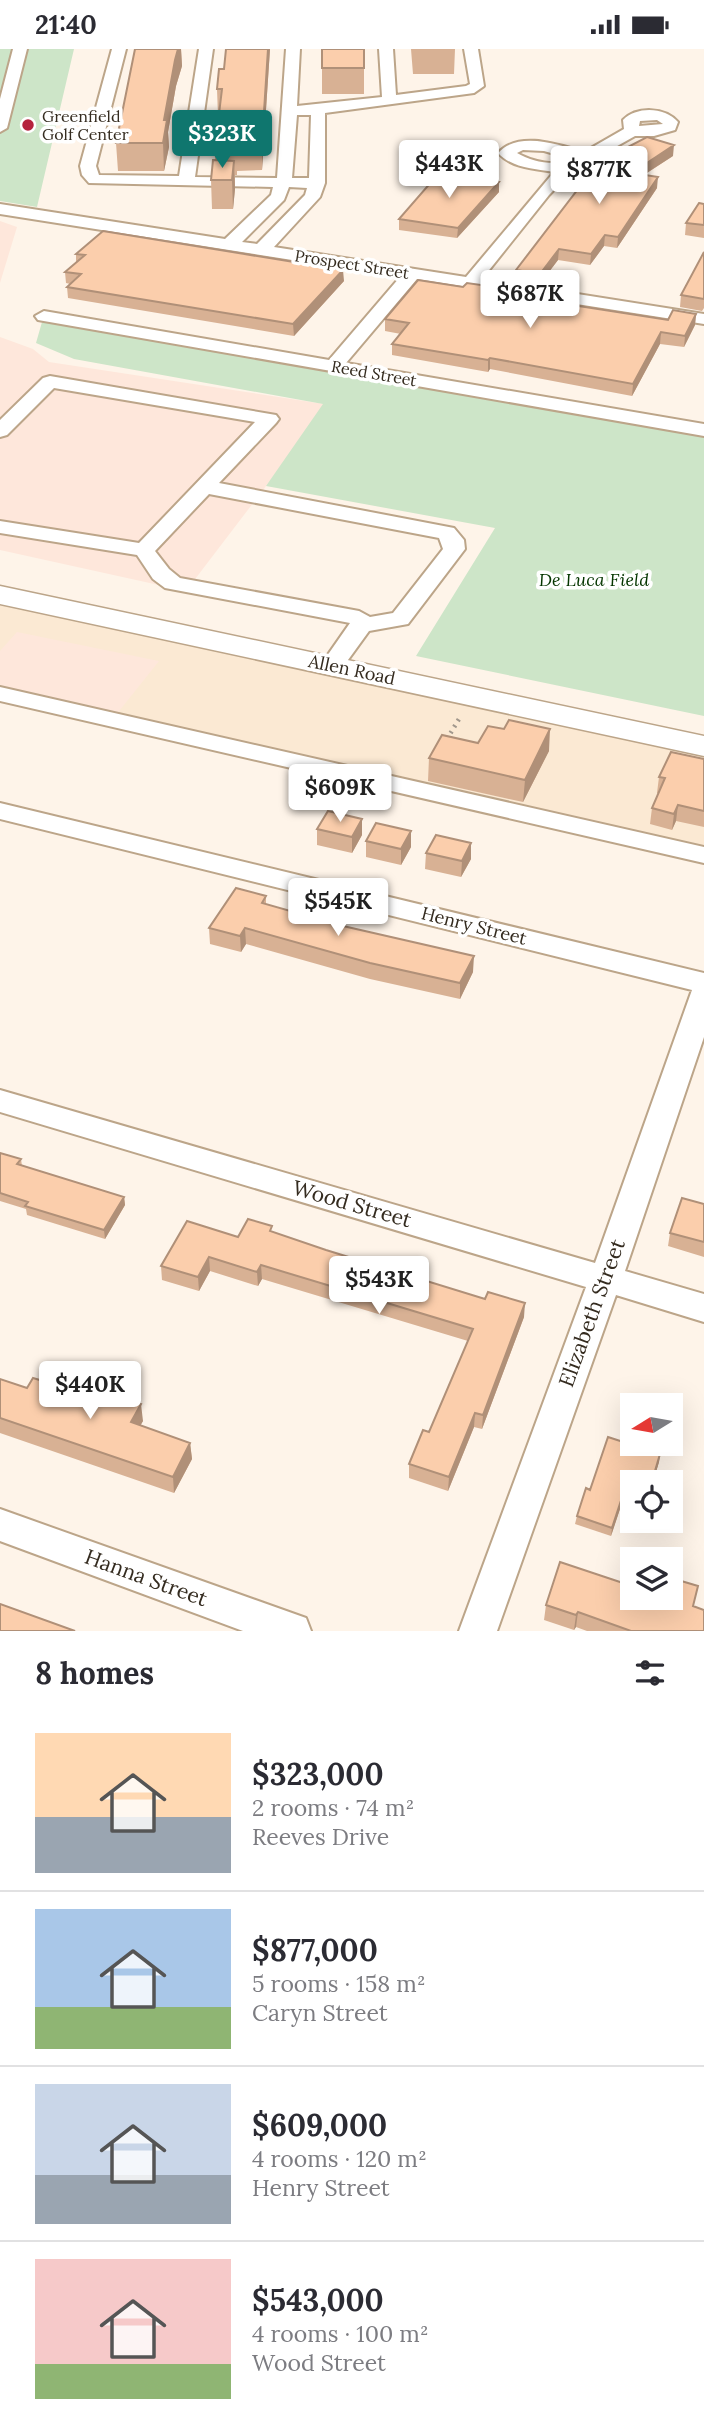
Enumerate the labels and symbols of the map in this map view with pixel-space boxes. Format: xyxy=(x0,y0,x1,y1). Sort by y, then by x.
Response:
place label: Greenfield Golf Center xyxy=(42,106,129,144)
pin: $323K xyxy=(173,110,271,170)
marker: Greenfield Golf Center xyxy=(20,117,36,133)
pin: $443K xyxy=(400,141,498,200)
pin: $877K xyxy=(550,146,648,206)
street label: Prospect Street xyxy=(293,245,411,283)
pin: $687K xyxy=(481,271,579,330)
street label: Reed Street xyxy=(330,356,419,390)
park label: De Luca Field xyxy=(539,568,649,591)
street label: Allen Road xyxy=(306,649,398,690)
pin: $609K xyxy=(291,765,389,824)
pin: $545K xyxy=(289,879,387,938)
street label: Henry Street xyxy=(419,901,529,950)
street label: Wood Street xyxy=(290,1174,415,1234)
street label: Elizabeth Street xyxy=(552,1234,631,1390)
pin: $543K xyxy=(330,1257,428,1316)
pin: $440K xyxy=(41,1361,139,1421)
north arrow xyxy=(620,1393,682,1456)
street label: Hanna Street xyxy=(81,1543,212,1612)

